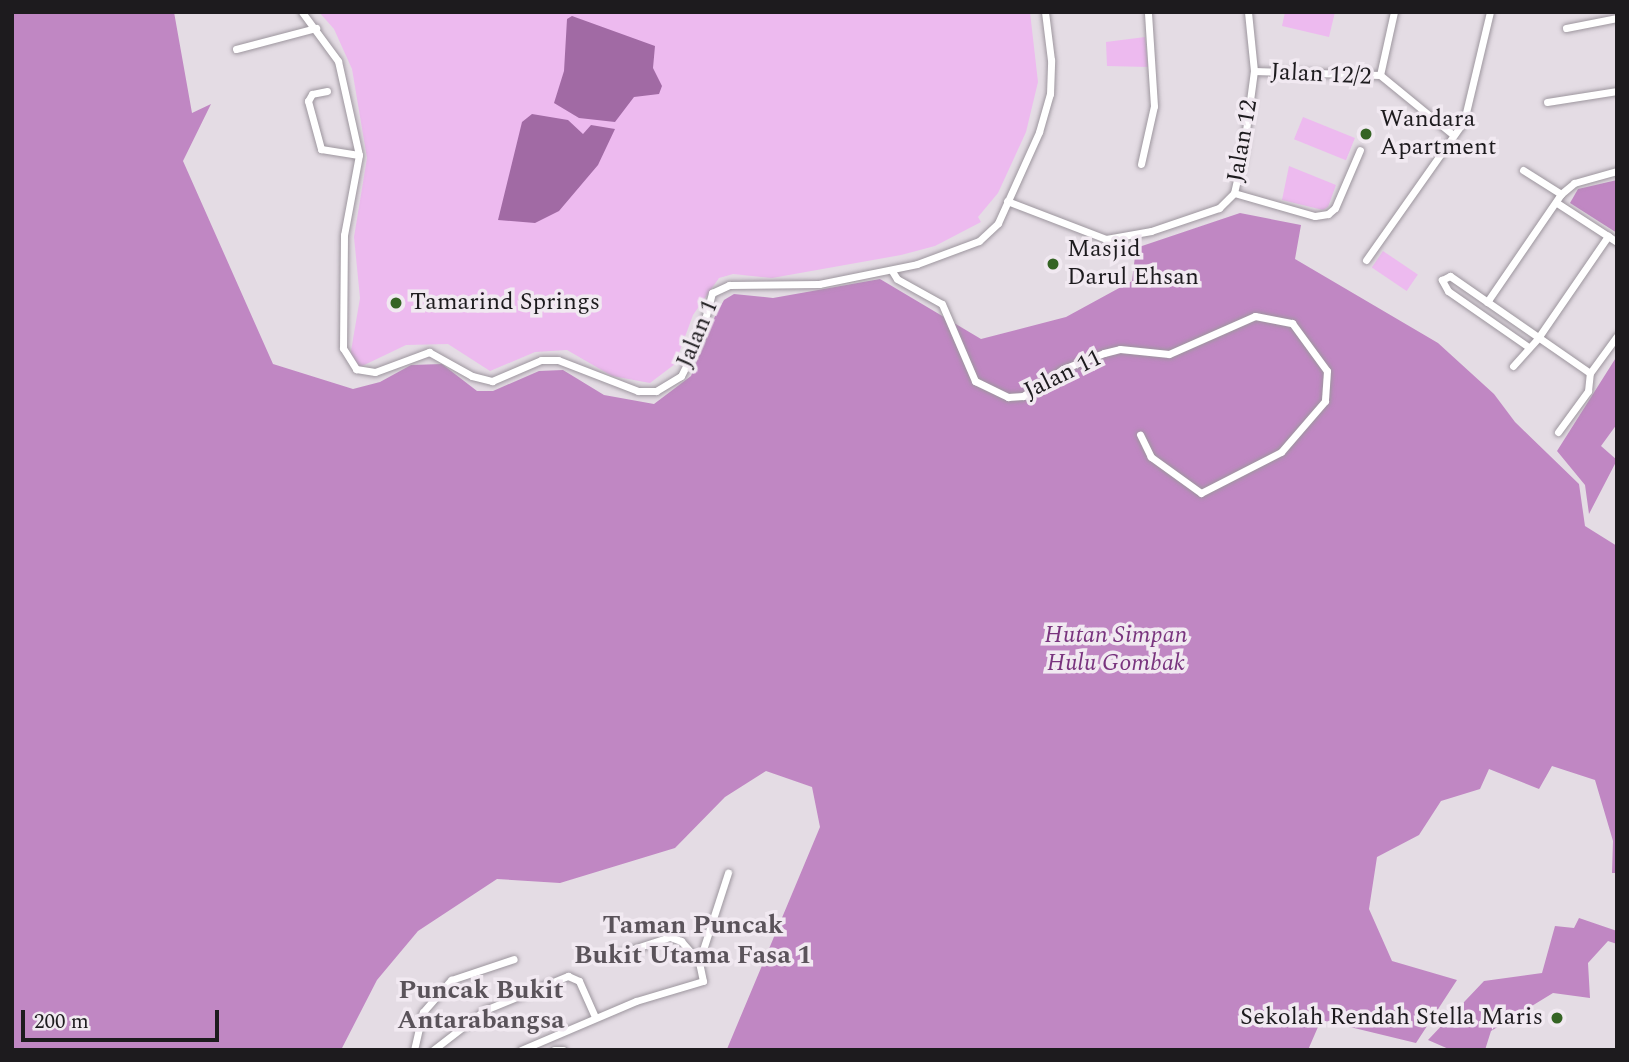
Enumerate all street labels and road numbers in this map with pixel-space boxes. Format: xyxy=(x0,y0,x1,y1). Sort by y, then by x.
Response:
street label: Jalan 12/2 xyxy=(1270,58,1372,92)
street label: Jalan 12 xyxy=(1222,98,1264,184)
street label: Jalan 1 xyxy=(671,296,725,372)
street label: Jalan 11 xyxy=(1019,344,1107,406)

